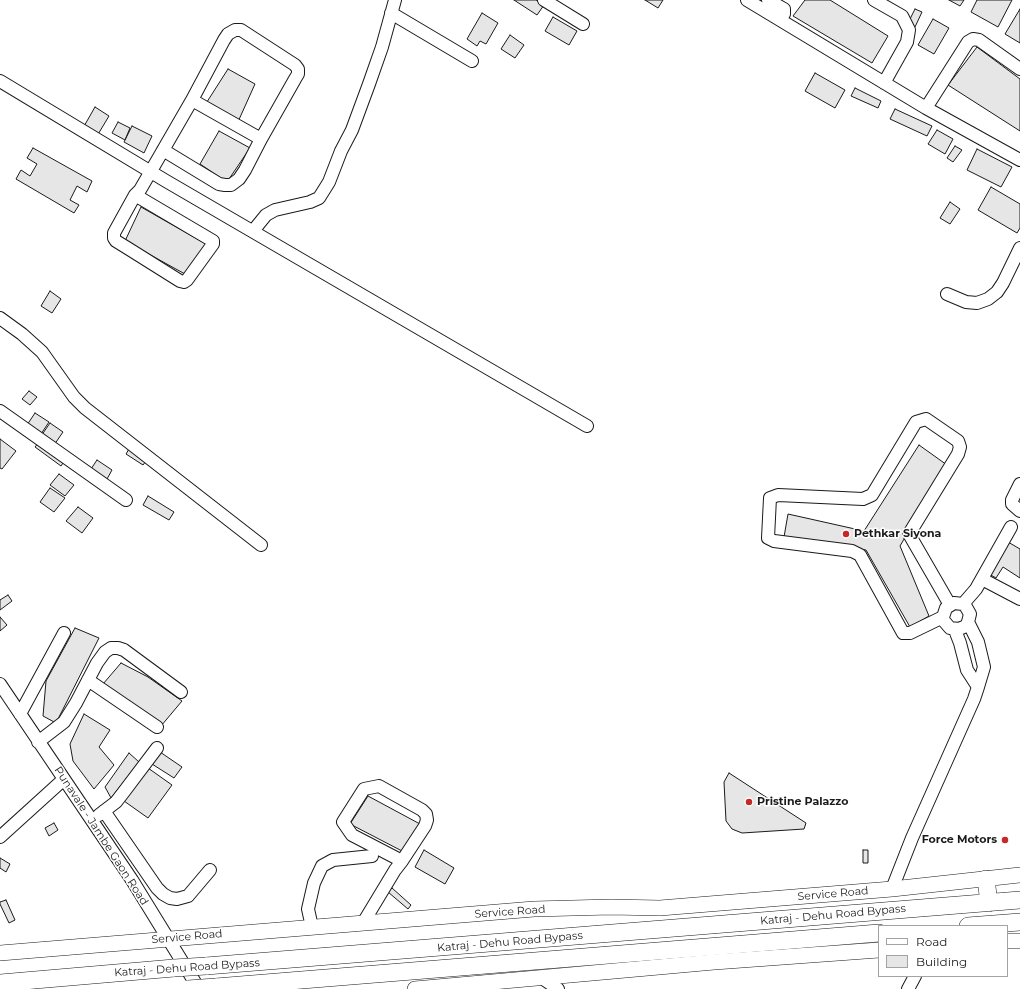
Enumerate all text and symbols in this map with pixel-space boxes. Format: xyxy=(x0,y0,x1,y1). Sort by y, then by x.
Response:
place label: Pethkar Siyona xyxy=(854,527,941,541)
marker: Pethkar Siyona xyxy=(841,529,851,539)
street label: Punavale - Jambe Gaon Road xyxy=(51,764,151,908)
place label: Pristine Palazzo xyxy=(757,795,848,809)
marker: Pristine Palazzo xyxy=(744,797,754,807)
place label: Force Motors xyxy=(922,833,997,847)
marker: Force Motors xyxy=(1000,835,1010,845)
street label: Service Road xyxy=(797,884,869,904)
street label: Katraj - Dehu Road Bypass xyxy=(760,902,906,928)
street label: Service Road xyxy=(474,903,546,921)
legend xyxy=(878,925,1008,977)
street label: Service Road xyxy=(151,927,223,947)
street label: Katraj - Dehu Road Bypass xyxy=(437,929,583,955)
text: Road xyxy=(916,934,947,949)
text: Building xyxy=(916,954,967,969)
street label: Katraj - Dehu Road Bypass xyxy=(114,956,260,980)

